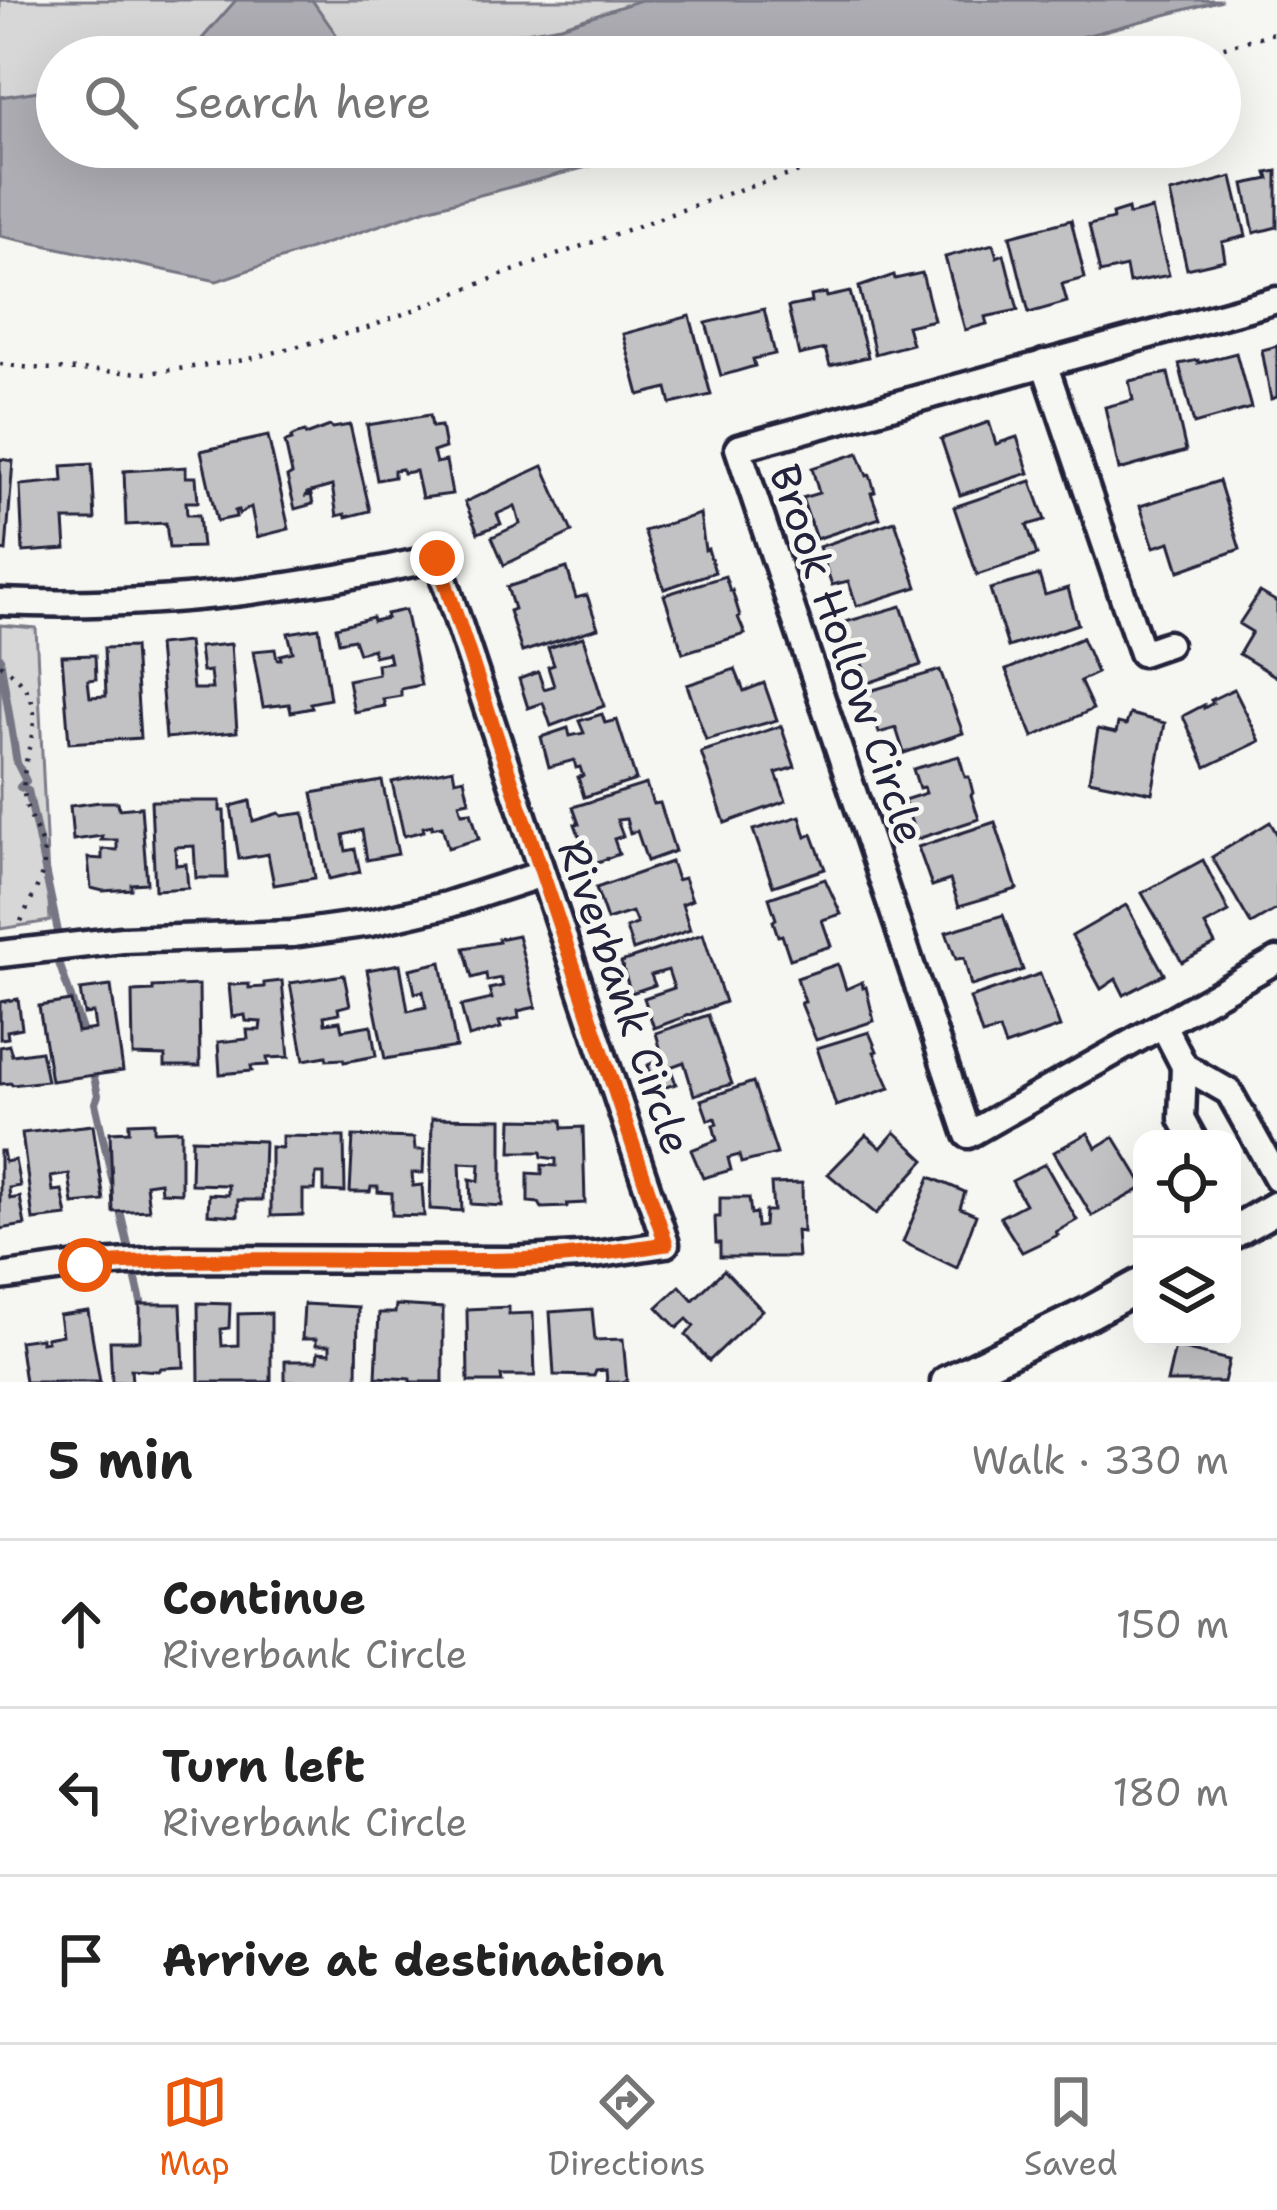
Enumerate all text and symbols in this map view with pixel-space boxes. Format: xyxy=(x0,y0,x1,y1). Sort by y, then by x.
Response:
search box xyxy=(36,36,1241,168)
icon: search xyxy=(78,69,144,135)
text: Search here xyxy=(174,72,431,132)
street label: Brook Hollow Circle xyxy=(757,457,939,851)
route end xyxy=(410,531,464,585)
street label: Riverbank Circle xyxy=(545,832,705,1162)
map controls xyxy=(1133,1130,1241,1346)
button: locate xyxy=(1133,1130,1241,1238)
route start xyxy=(58,1238,112,1292)
button: layers xyxy=(1133,1238,1241,1346)
text: 5 min xyxy=(48,1426,193,1494)
text: Walk · 330 m xyxy=(971,1434,1229,1486)
text: Continue xyxy=(162,1568,366,1628)
icon: ahead xyxy=(48,1591,114,1657)
text: 150 m xyxy=(1116,1598,1229,1650)
text: Riverbank Circle xyxy=(162,1628,468,1680)
text: Turn left xyxy=(162,1736,365,1796)
icon: left xyxy=(48,1759,114,1825)
text: 180 m xyxy=(1113,1766,1229,1818)
text: Riverbank Circle xyxy=(162,1796,468,1848)
icon: arrive xyxy=(48,1927,114,1993)
text: Arrive at destination xyxy=(162,1930,665,1990)
tab: Map xyxy=(159,2069,230,2186)
tab: Directions xyxy=(548,2069,706,2186)
tab: Saved xyxy=(1024,2069,1118,2186)

